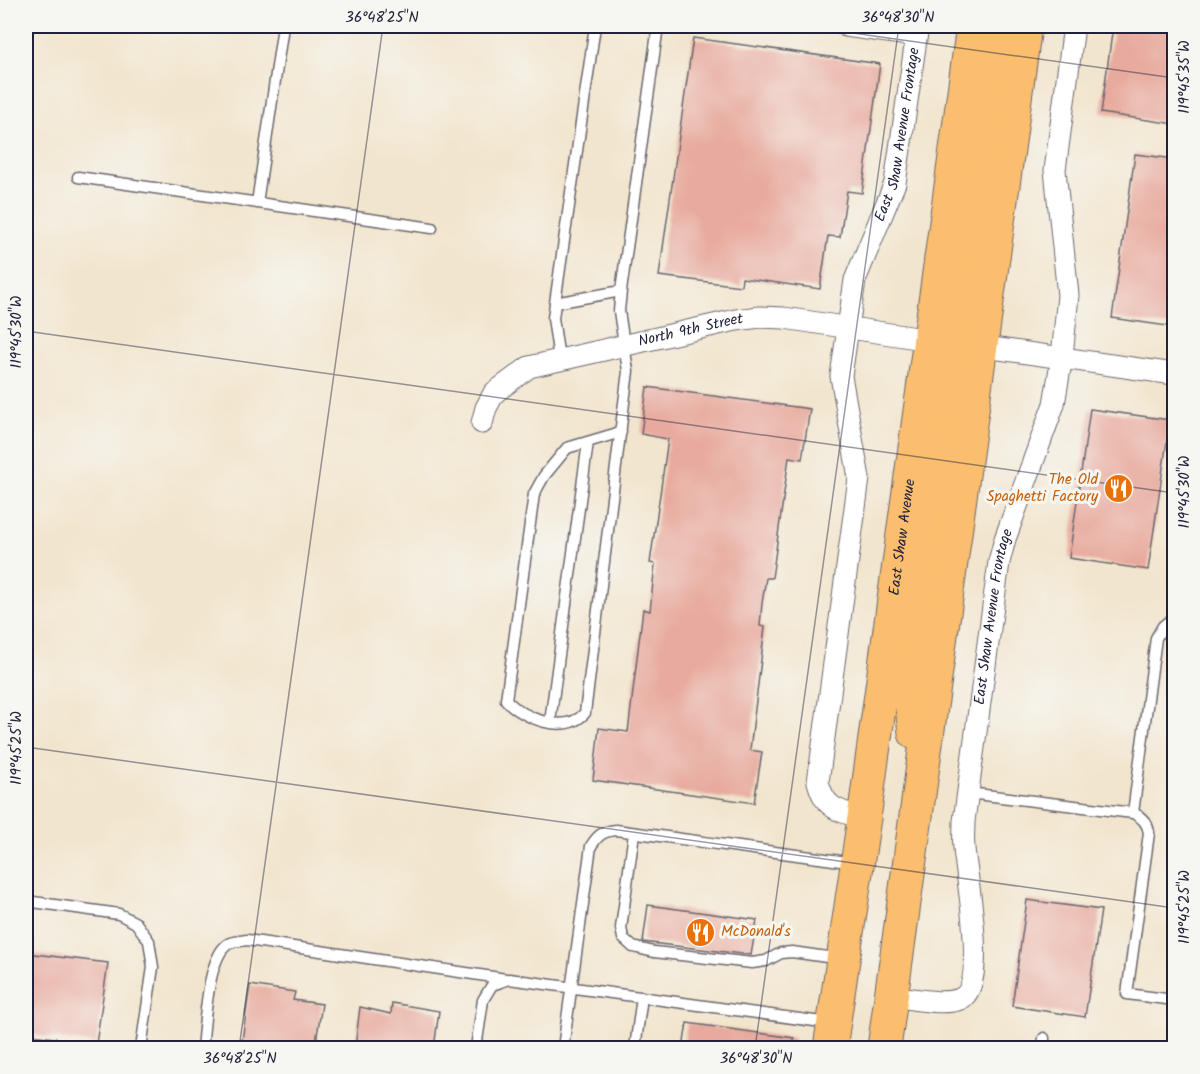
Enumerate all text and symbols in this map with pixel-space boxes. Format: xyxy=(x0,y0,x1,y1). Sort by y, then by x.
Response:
text: 36°48'25"N xyxy=(345,6,419,30)
text: 36°48'30"N xyxy=(862,6,934,30)
text: 119°45'35"W xyxy=(1173,40,1197,114)
street label: East Shaw Avenue Frontage xyxy=(868,46,927,226)
text: 119°45'30"W xyxy=(5,295,29,369)
street label: North 9th Street xyxy=(636,307,745,354)
text: 119°45'30"W xyxy=(1173,455,1197,529)
place label: The Old Spaghetti Factory xyxy=(987,468,1099,509)
restaurant icon: The Old Spaghetti Factory xyxy=(1103,473,1135,505)
street label: East Shaw Avenue xyxy=(883,477,923,597)
street label: East Shaw Avenue Frontage xyxy=(968,525,1020,706)
text: 119°45'25"W xyxy=(5,711,29,785)
text: 119°45'25"W xyxy=(1173,870,1197,944)
restaurant icon: McDonald's xyxy=(684,916,716,948)
place label: McDonald's xyxy=(721,920,791,944)
text: 36°48'25"N xyxy=(203,1047,277,1071)
text: 36°48'30"N xyxy=(720,1047,792,1071)

